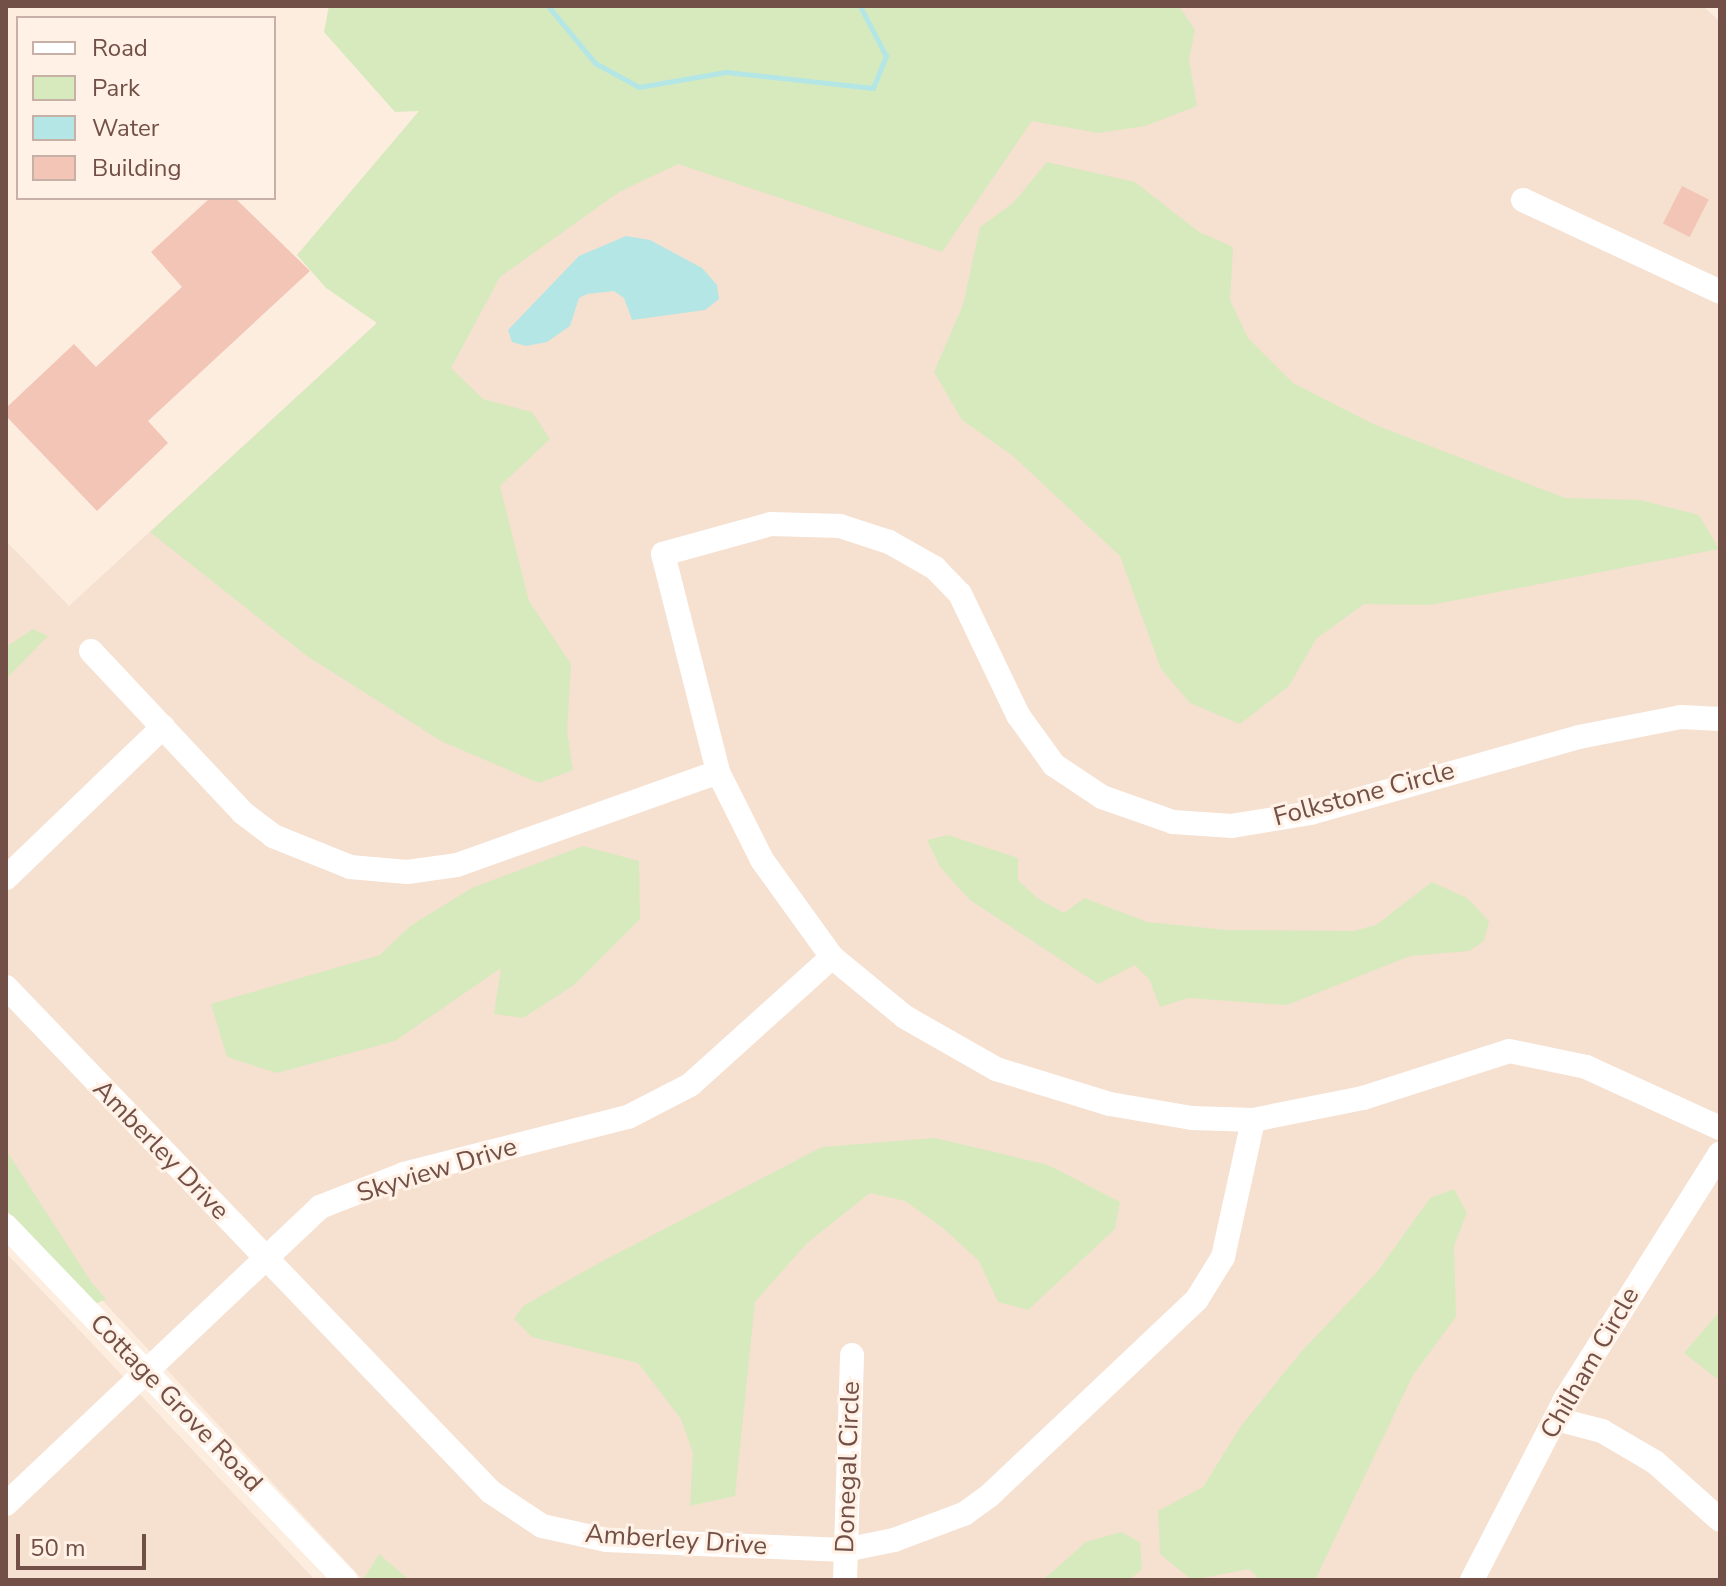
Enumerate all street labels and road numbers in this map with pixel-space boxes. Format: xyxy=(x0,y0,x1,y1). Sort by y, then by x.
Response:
street label: Folkstone Circle xyxy=(1270,755,1458,833)
street label: Amberley Drive xyxy=(86,1074,236,1226)
street label: Skyview Drive xyxy=(353,1131,521,1209)
street label: Chilham Circle xyxy=(1534,1282,1646,1444)
street label: Cottage Grove Road xyxy=(83,1308,269,1498)
street label: Donegal Circle xyxy=(829,1381,867,1553)
street label: Amberley Drive xyxy=(584,1518,768,1562)

